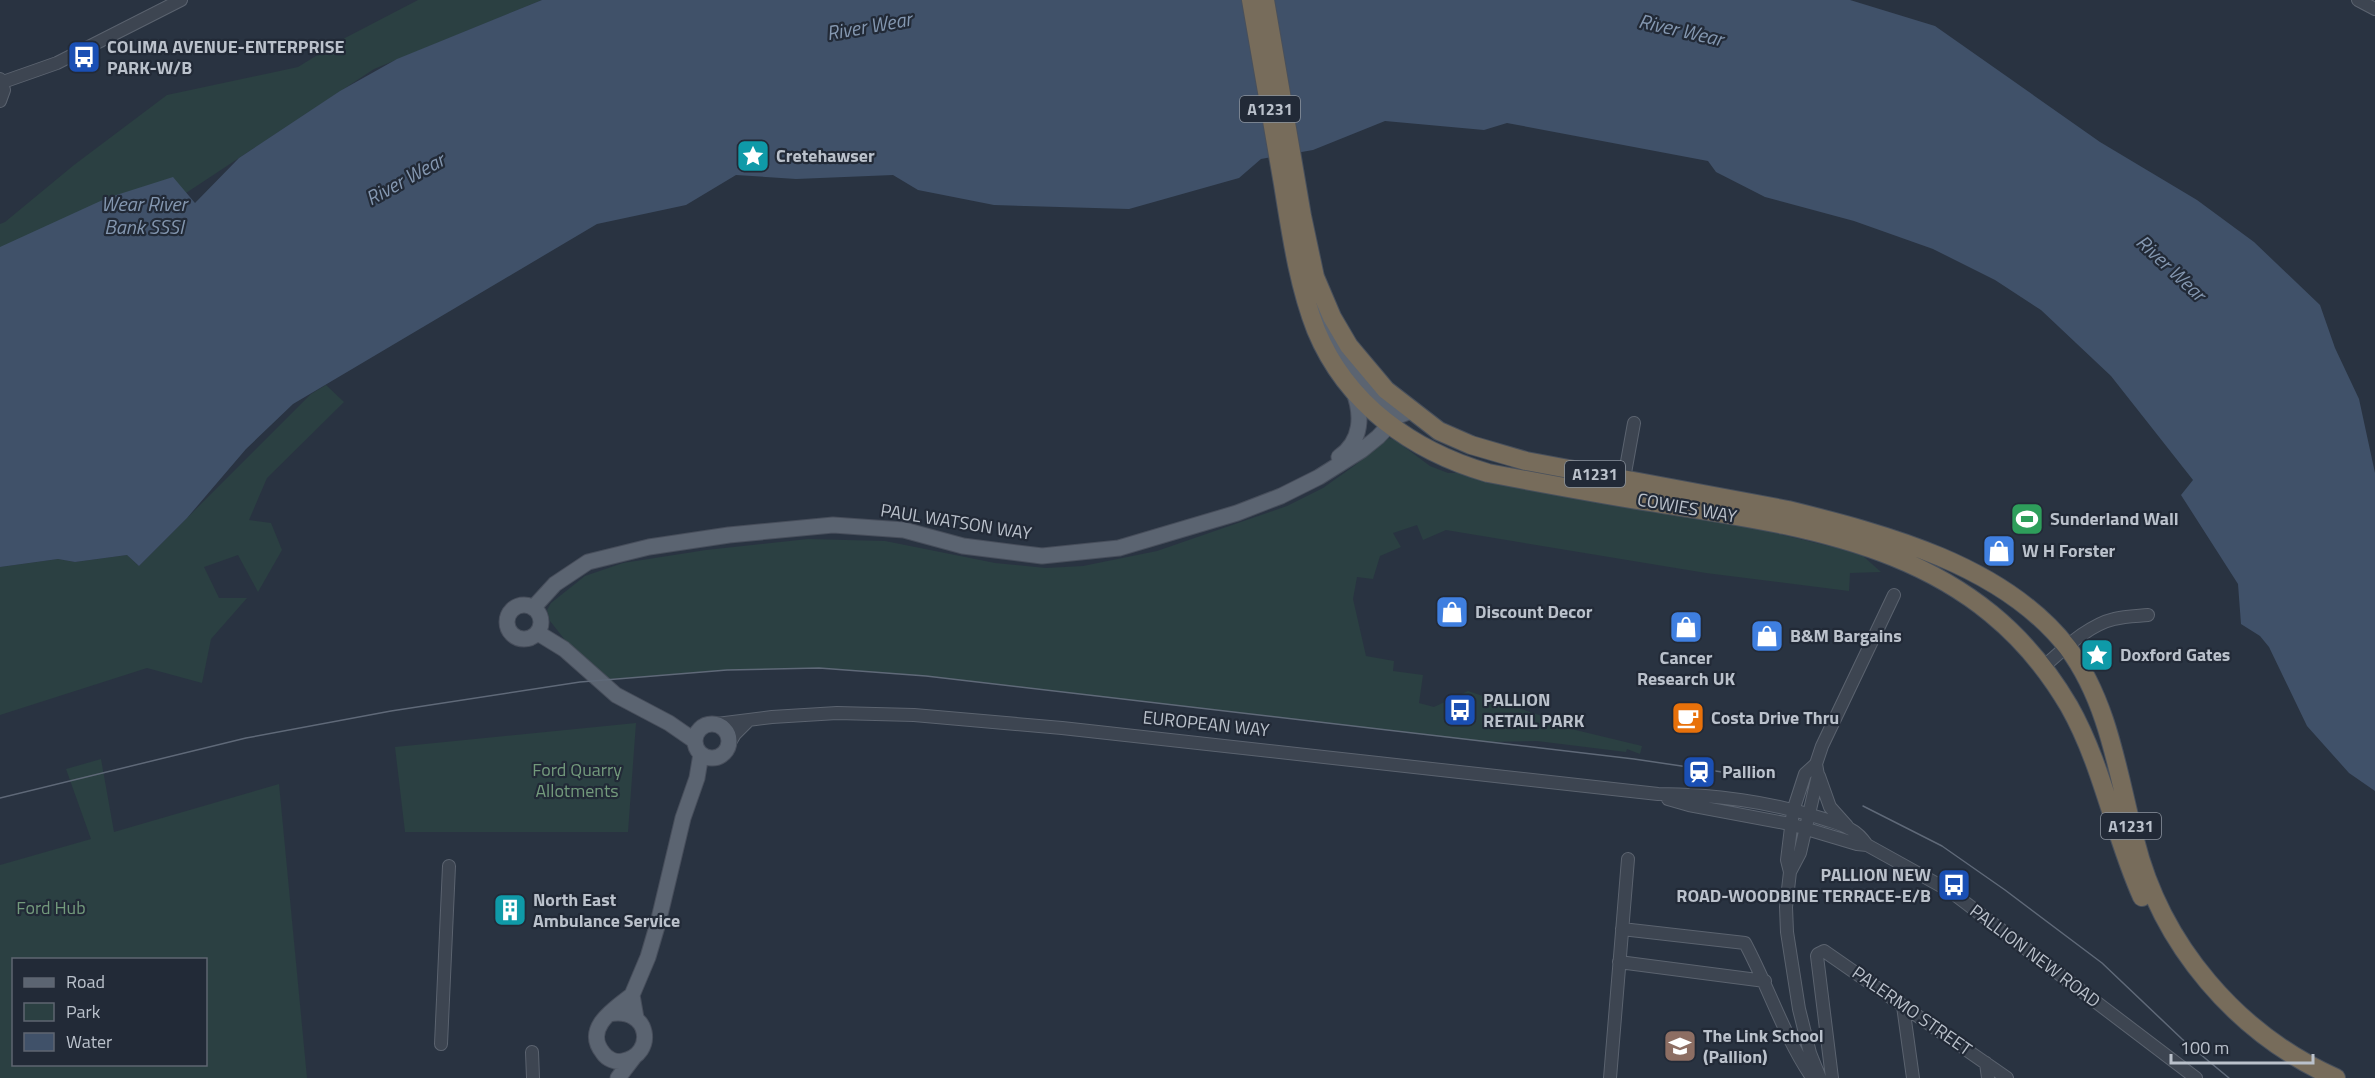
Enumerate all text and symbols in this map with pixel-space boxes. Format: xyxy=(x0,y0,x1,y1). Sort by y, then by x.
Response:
water label: River Wear xyxy=(824,2,917,48)
water label: River Wear xyxy=(1636,5,1729,55)
place label: COLIMA AVENUE-ENTERPRISE PARK-W/B xyxy=(107,33,345,81)
bus stop icon: COLIMA AVENUE-ENTERPRISE PARK-W/B xyxy=(66,39,102,75)
road number: A1231 xyxy=(1240,96,1300,122)
place icon: Cretehawser xyxy=(735,138,771,174)
place label: Cretehawser xyxy=(776,142,875,169)
water label: River Wear xyxy=(360,143,452,213)
water label: Wear River Bank SSSI xyxy=(101,188,190,242)
water label: River Wear xyxy=(2129,227,2215,310)
road number: A1231 xyxy=(1565,461,1625,487)
street label: COWIES WAY xyxy=(1635,485,1739,530)
street label: PAUL WATSON WAY xyxy=(879,496,1034,547)
sports icon: Sunderland Wall xyxy=(2009,501,2045,537)
place label: Sunderland Wall xyxy=(2050,505,2179,532)
shop icon: W H Forster xyxy=(1981,533,2017,569)
place label: W H Forster xyxy=(2022,537,2116,564)
shop icon: Discount Decor xyxy=(1434,594,1470,630)
place label: Discount Decor xyxy=(1475,598,1593,625)
shop icon: Cancer Research UK xyxy=(1668,609,1704,645)
shop icon: B&M Bargains xyxy=(1749,618,1785,654)
place label: B&M Bargains xyxy=(1790,622,1902,649)
place icon: Doxford Gates xyxy=(2079,637,2115,673)
place label: Doxford Gates xyxy=(2120,641,2230,668)
place label: Cancer Research UK xyxy=(1637,644,1735,692)
place label: PALLION RETAIL PARK xyxy=(1483,686,1585,734)
bus stop icon: PALLION RETAIL PARK xyxy=(1442,692,1478,728)
cafe icon: Costa Drive Thru xyxy=(1670,700,1706,736)
street label: EUROPEAN WAY xyxy=(1141,703,1271,744)
place label: Costa Drive Thru xyxy=(1711,704,1839,731)
station icon: Pallion xyxy=(1681,754,1717,790)
park label: Ford Quarry Allotments xyxy=(532,756,622,804)
place label: Pallion xyxy=(1722,758,1776,785)
road number: A1231 xyxy=(2101,813,2161,839)
place label: PALLION NEW ROAD-WOODBINE TERRACE-E/B xyxy=(1676,861,1931,909)
bus stop icon: PALLION NEW ROAD-WOODBINE TERRACE-E/B xyxy=(1936,867,1972,903)
place label: North East Ambulance Service xyxy=(533,886,680,934)
building icon: North East Ambulance Service xyxy=(492,892,528,928)
park label: Ford Hub xyxy=(16,894,86,921)
street label: PALLION NEW ROAD xyxy=(1964,897,2106,1014)
legend xyxy=(12,958,207,1066)
street label: PALERMO STREET xyxy=(1847,959,1978,1062)
text: Road xyxy=(66,968,105,995)
text: Park xyxy=(66,998,101,1025)
place label: The Link School (Pallion) xyxy=(1703,1022,1824,1070)
scale bar xyxy=(2171,1027,2314,1065)
text: Water xyxy=(66,1028,112,1055)
school or university icon: The Link School (Pallion) xyxy=(1662,1028,1698,1064)
text: 100 m xyxy=(2180,1034,2229,1061)

